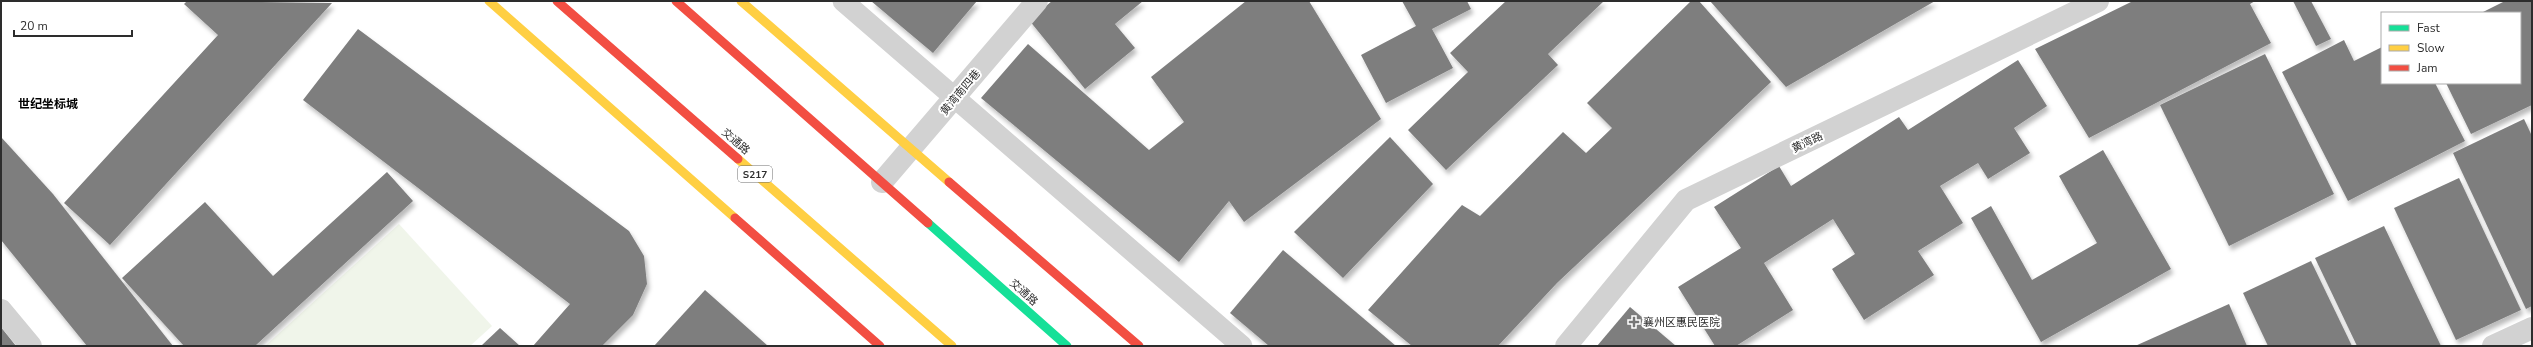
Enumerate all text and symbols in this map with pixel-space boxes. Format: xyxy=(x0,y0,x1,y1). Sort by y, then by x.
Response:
scale bar xyxy=(14,12,132,38)
legend xyxy=(2381,12,2521,84)
text: 20 m xyxy=(20,18,48,34)
text: Fast xyxy=(2417,20,2440,36)
text: Slow xyxy=(2417,40,2445,56)
text: Jam xyxy=(2416,60,2438,76)
street label: 黄湾南四巷 xyxy=(937,66,984,118)
district label: 世纪坐标城 xyxy=(18,96,78,112)
street label: 交通路 xyxy=(718,125,753,158)
street label: 黄湾路 xyxy=(1789,128,1825,156)
road number: S217 xyxy=(738,166,772,182)
street label: 交通路 xyxy=(1006,276,1041,309)
place label: 襄州区惠民医院 xyxy=(1643,315,1720,330)
marker: 襄州区惠民医院 xyxy=(1628,316,1640,328)

